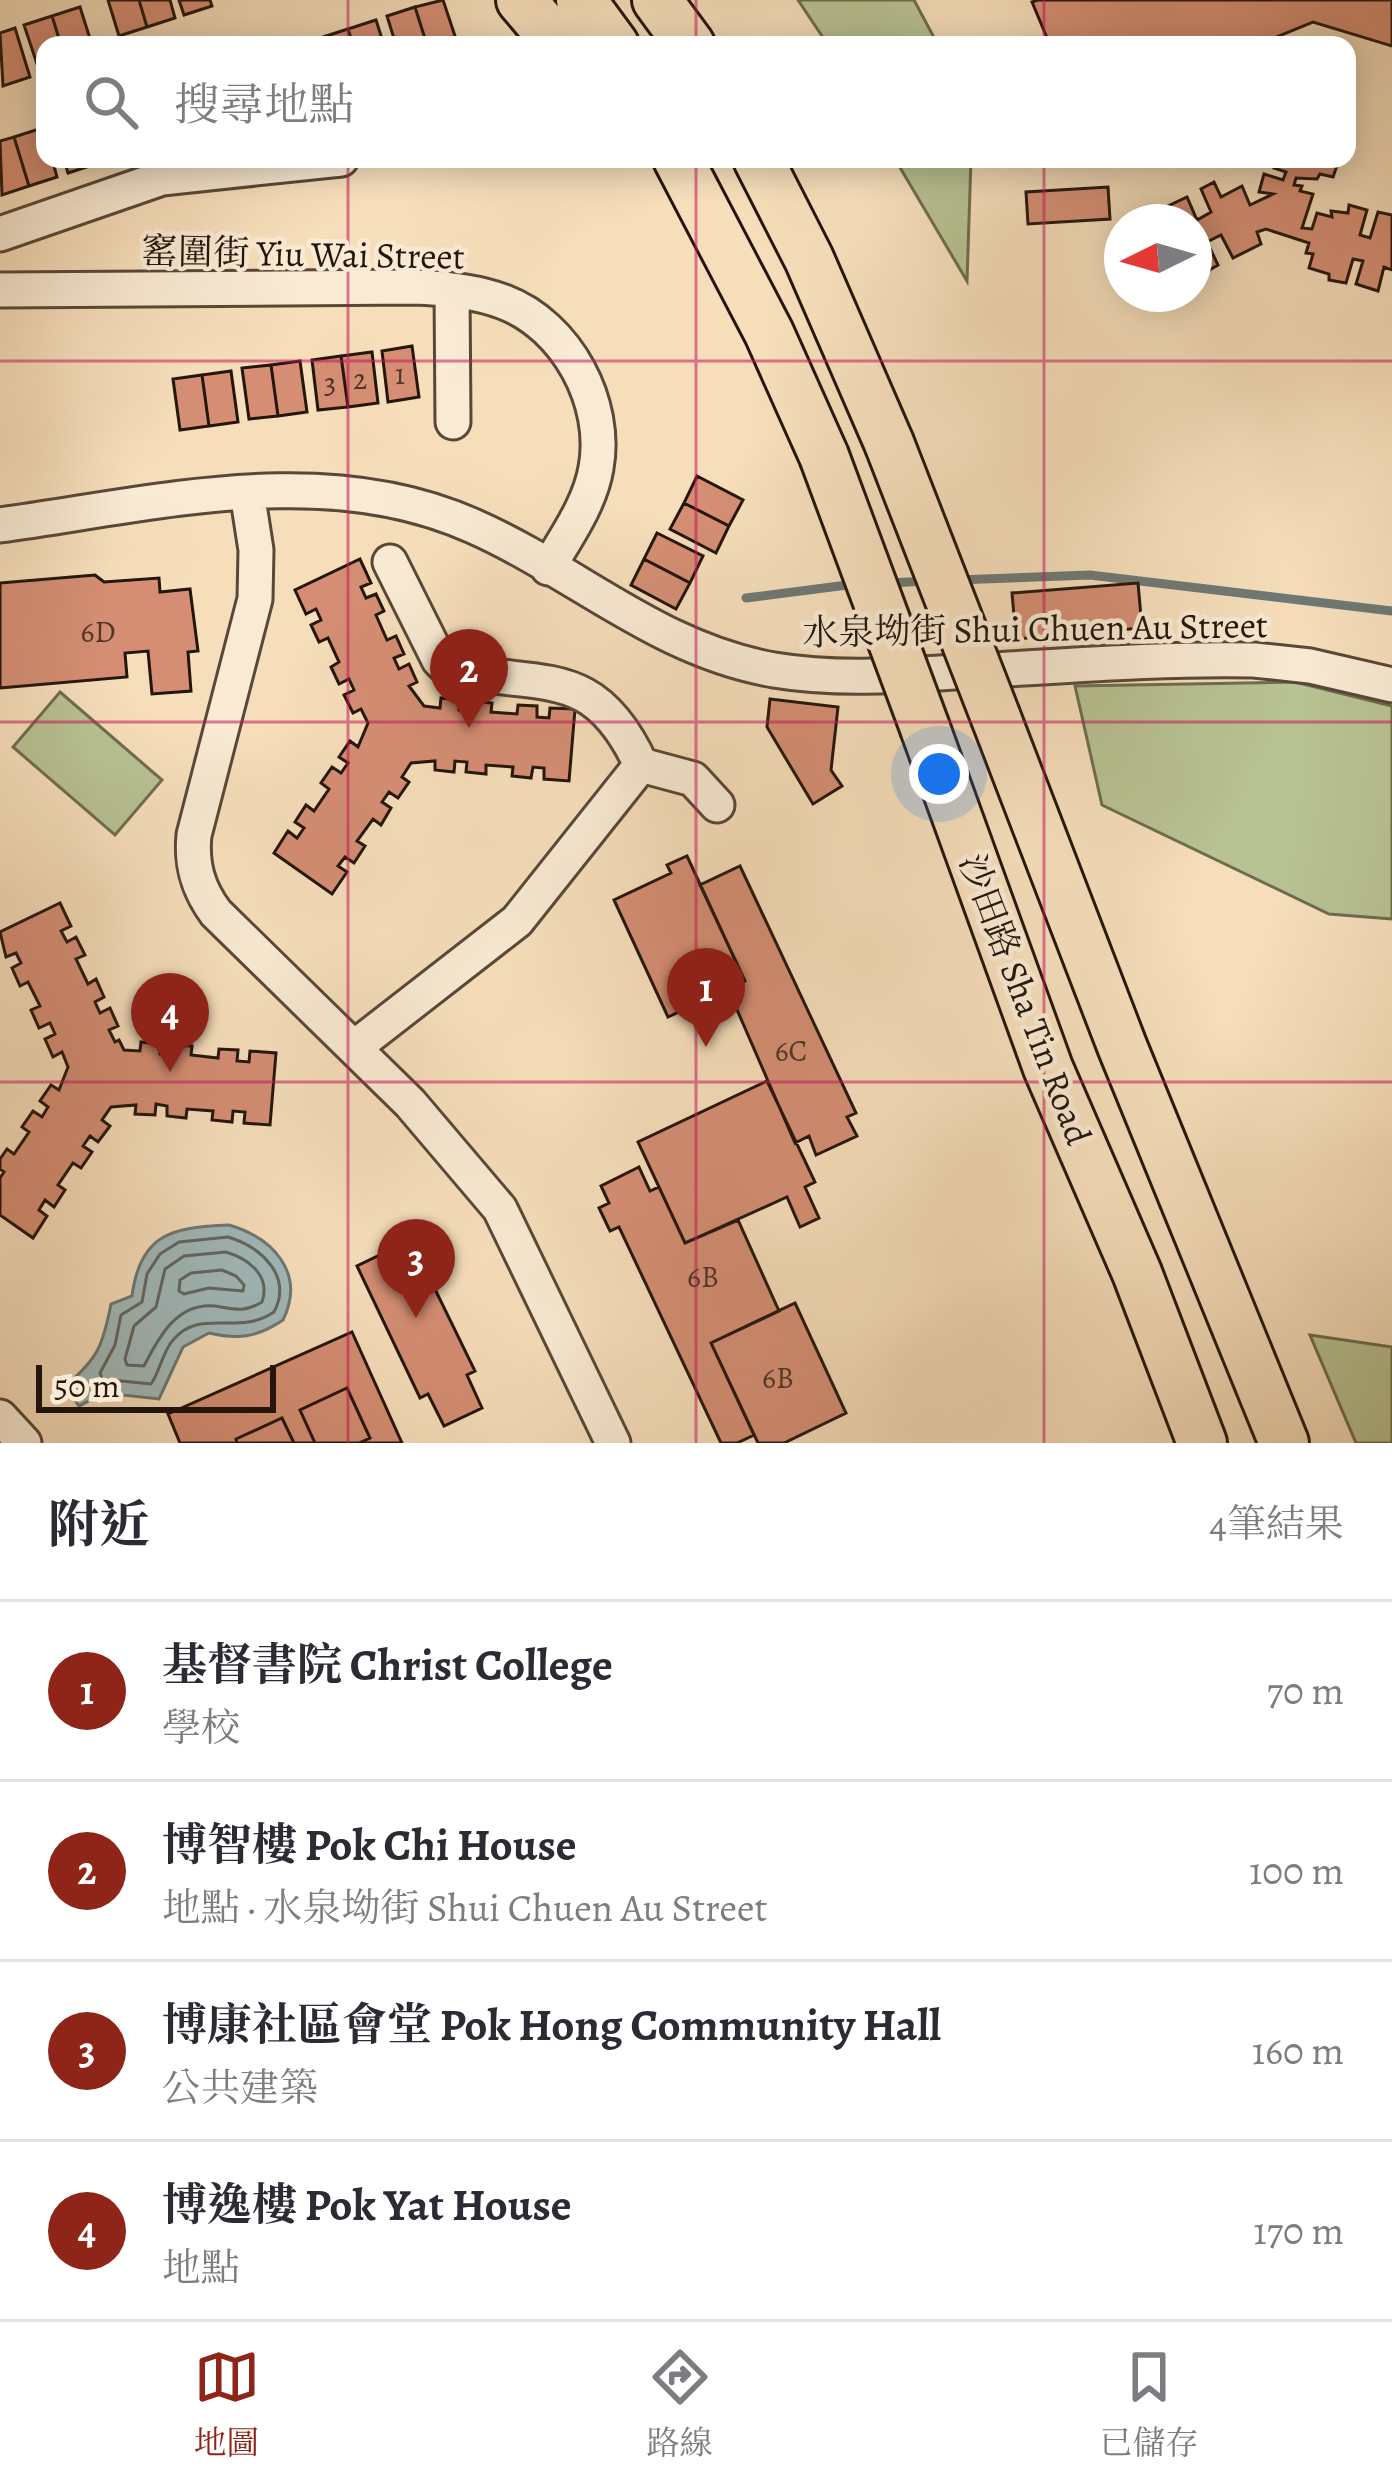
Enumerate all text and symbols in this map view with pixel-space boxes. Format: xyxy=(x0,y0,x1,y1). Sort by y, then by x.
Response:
search box xyxy=(36,36,1356,168)
icon: search xyxy=(78,69,144,135)
text: 搜尋地點 xyxy=(174,74,354,136)
north arrow xyxy=(1104,204,1212,312)
street label: 窰圍街 Yiu Wai Street xyxy=(141,226,465,281)
house number: 1 xyxy=(395,354,405,394)
house number: 2 xyxy=(353,359,367,399)
house number: 3 xyxy=(324,363,336,403)
street label: 水泉坳街 Shui Chuen Au Street xyxy=(802,600,1268,657)
house number: 6D xyxy=(81,612,115,652)
pin: 2 xyxy=(430,629,508,728)
your location xyxy=(909,744,969,804)
street label: 沙田路 Sha Tin Road xyxy=(948,847,1104,1152)
pin: 1 xyxy=(667,948,745,1047)
pin: 4 xyxy=(131,973,209,1072)
house number: 6C xyxy=(775,1031,807,1071)
pin: 3 xyxy=(377,1219,455,1318)
house number: 6B xyxy=(687,1257,719,1297)
house number: 6B xyxy=(762,1358,794,1398)
scale bar xyxy=(36,1359,276,1412)
text: 50 m xyxy=(54,1363,120,1408)
text: 附近 xyxy=(48,1490,150,1560)
text: 4筆結果 xyxy=(1209,1497,1344,1550)
text: 基督書院 Christ College xyxy=(162,1634,613,1696)
text: 1 xyxy=(80,1664,94,1717)
text: 70 m xyxy=(1267,1664,1344,1717)
text: 學校 xyxy=(162,1701,240,1754)
text: 博智樓 Pok Chi House xyxy=(162,1814,577,1876)
text: 2 xyxy=(78,1844,96,1897)
text: 100 m xyxy=(1249,1844,1344,1897)
text: 地點 · 水泉坳街 Shui Chuen Au Street xyxy=(162,1881,767,1934)
text: 博康社區會堂 Pok Hong Community Hall xyxy=(162,1994,941,2056)
text: 3 xyxy=(79,2024,95,2077)
text: 160 m xyxy=(1252,2024,1344,2077)
text: 公共建築 xyxy=(162,2061,318,2114)
text: 博逸樓 Pok Yat House xyxy=(162,2174,572,2236)
text: 4 xyxy=(78,2204,96,2257)
text: 170 m xyxy=(1253,2204,1344,2257)
text: 地點 xyxy=(162,2241,240,2294)
tab: 地圖 xyxy=(194,2344,260,2465)
tab: 路線 xyxy=(647,2344,713,2465)
tab: 已儲存 xyxy=(1100,2344,1199,2465)

